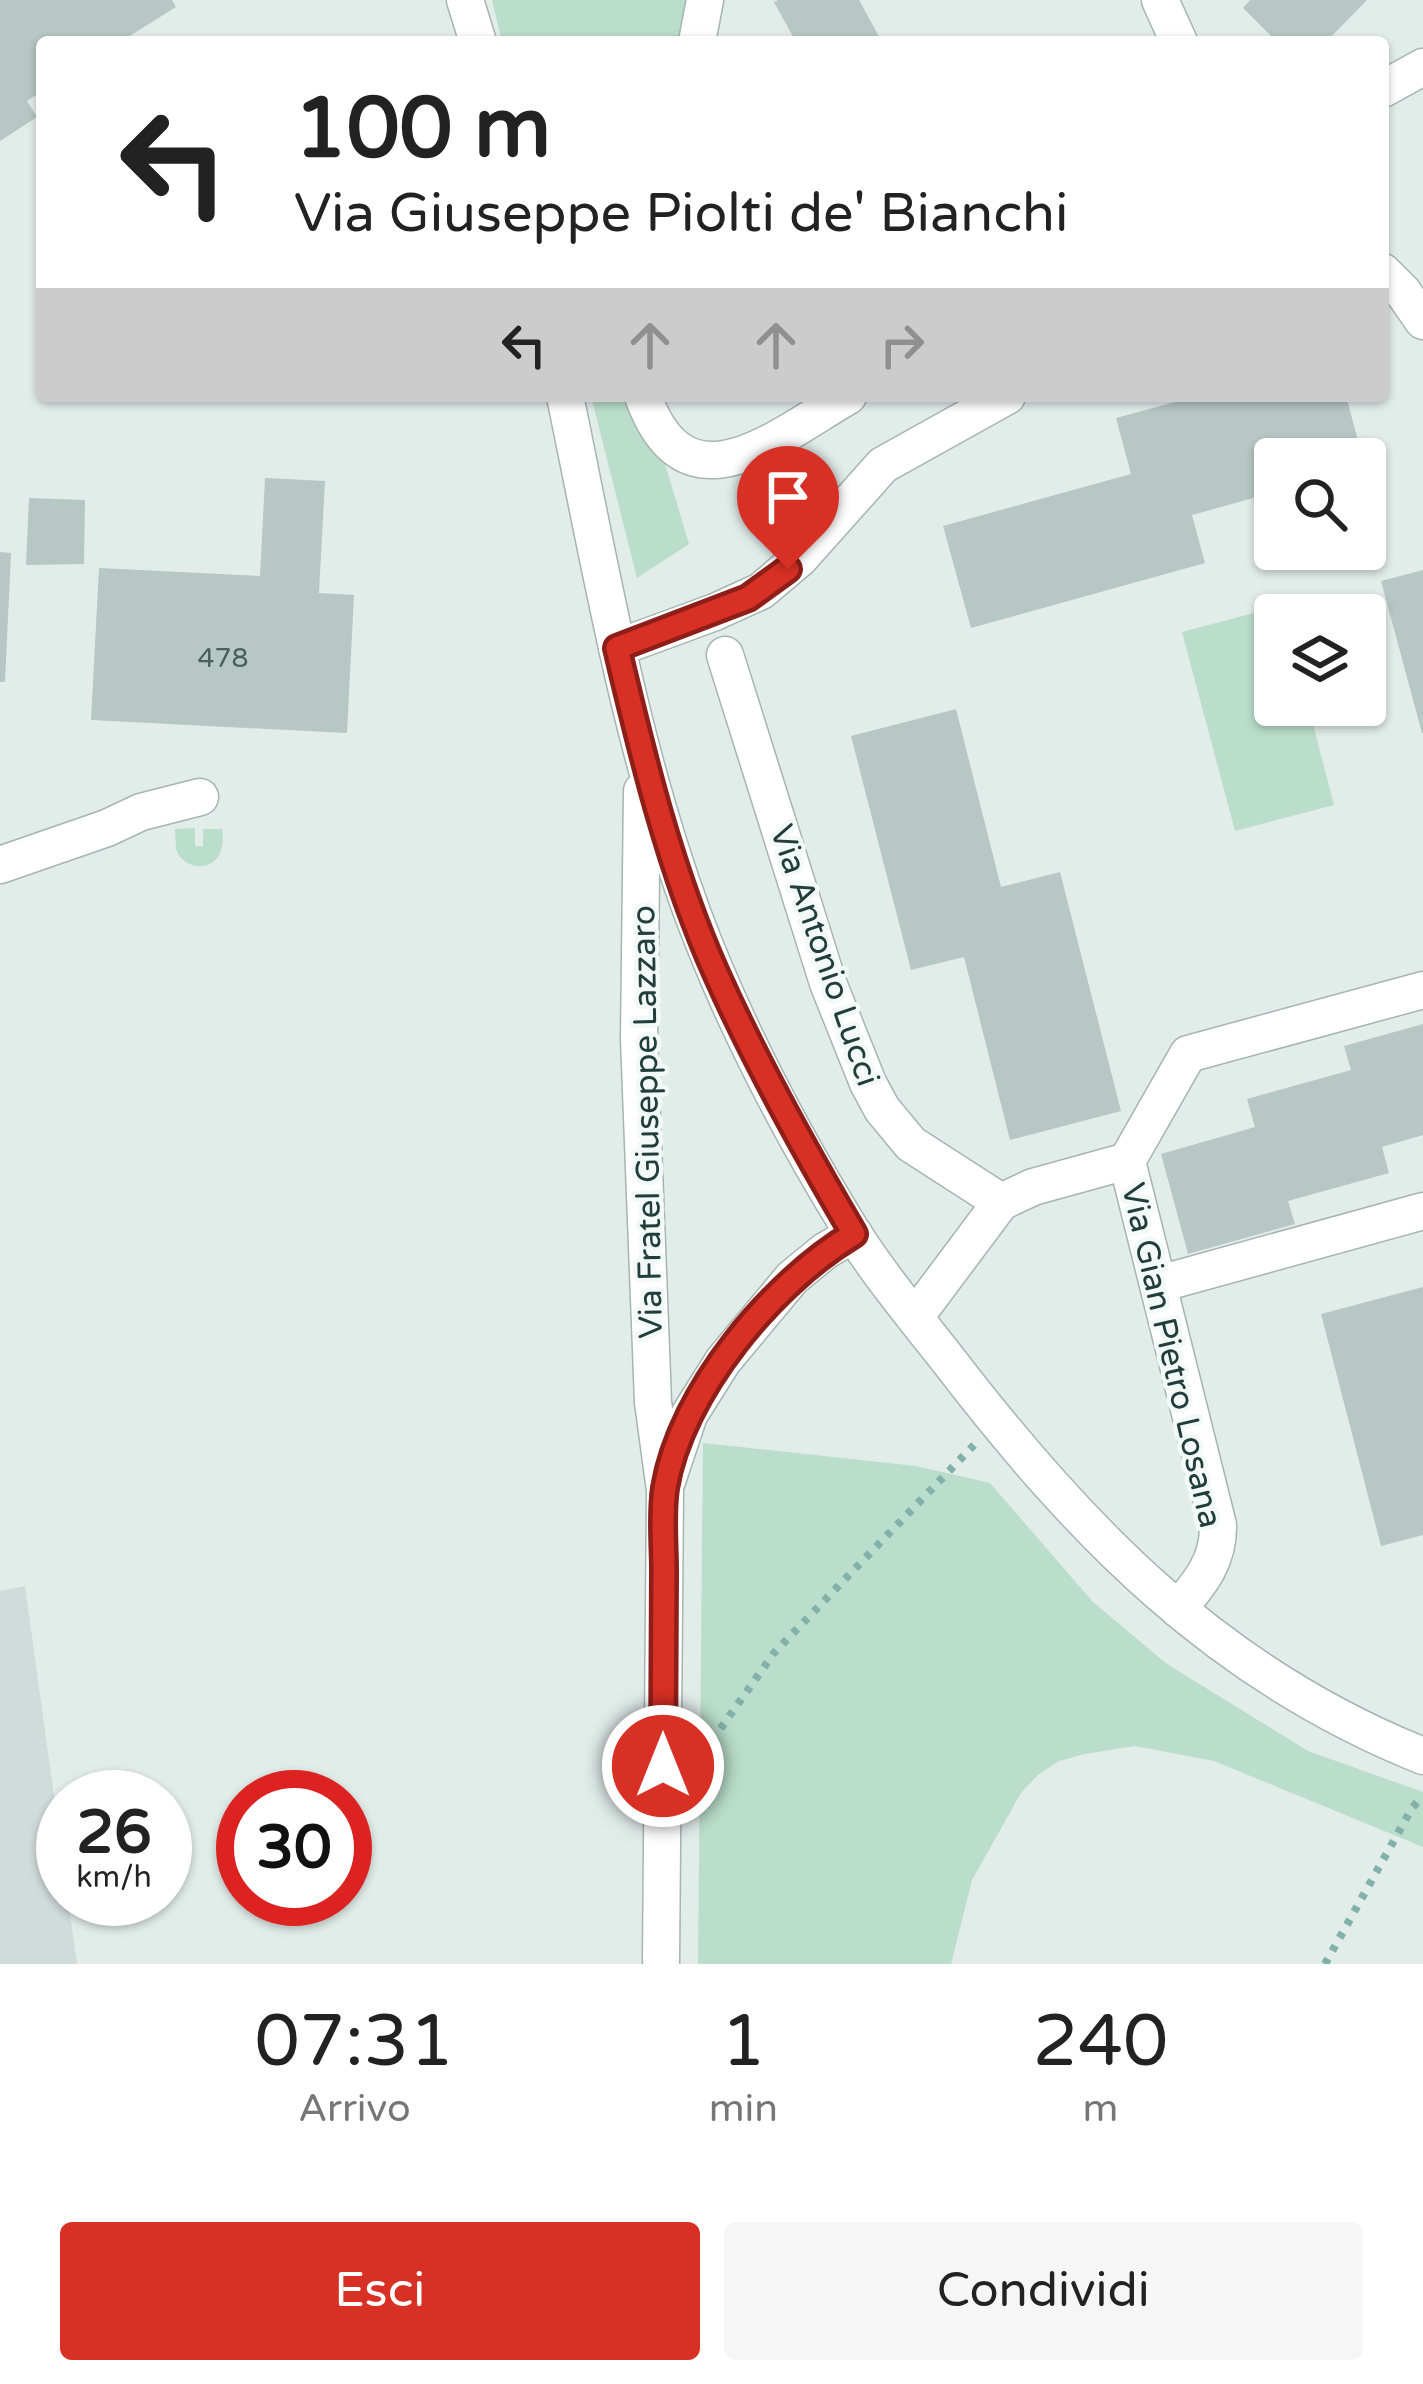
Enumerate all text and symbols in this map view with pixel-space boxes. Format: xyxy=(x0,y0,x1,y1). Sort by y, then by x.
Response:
text: 100 m xyxy=(294,79,551,180)
icon: left xyxy=(96,84,252,240)
text: Via Giuseppe Piolti de' Bianchi xyxy=(294,181,1068,246)
icon: left xyxy=(491,312,557,378)
icon: ahead xyxy=(617,312,683,378)
icon: ahead xyxy=(743,312,809,378)
icon: right xyxy=(869,312,935,378)
map controls xyxy=(1254,438,1386,726)
button: search xyxy=(1254,438,1386,570)
pin xyxy=(737,446,839,569)
icon: arrive xyxy=(755,464,821,530)
button: layers xyxy=(1254,594,1386,726)
house number: 478 xyxy=(198,642,248,675)
street label: Via Antonio Lucci xyxy=(762,820,888,1091)
street label: Via Fratel Giuseppe Lazzaro xyxy=(624,905,671,1339)
street label: Via Gian Pietro Losana xyxy=(1113,1179,1230,1532)
position arrow xyxy=(600,1703,726,1829)
speed limit sign: 30 xyxy=(216,1770,372,1926)
text: 26 xyxy=(76,1797,152,1869)
text: km/h xyxy=(76,1859,152,1896)
text: 07:31 xyxy=(255,1999,454,2086)
text: 1 xyxy=(721,1999,766,2086)
text: 240 xyxy=(1033,1999,1168,2086)
text: Arrivo xyxy=(298,2085,411,2132)
text: min xyxy=(709,2085,778,2132)
text: m xyxy=(1083,2085,1118,2132)
button: Esci xyxy=(60,2222,700,2360)
button: Condividi xyxy=(724,2222,1363,2360)

